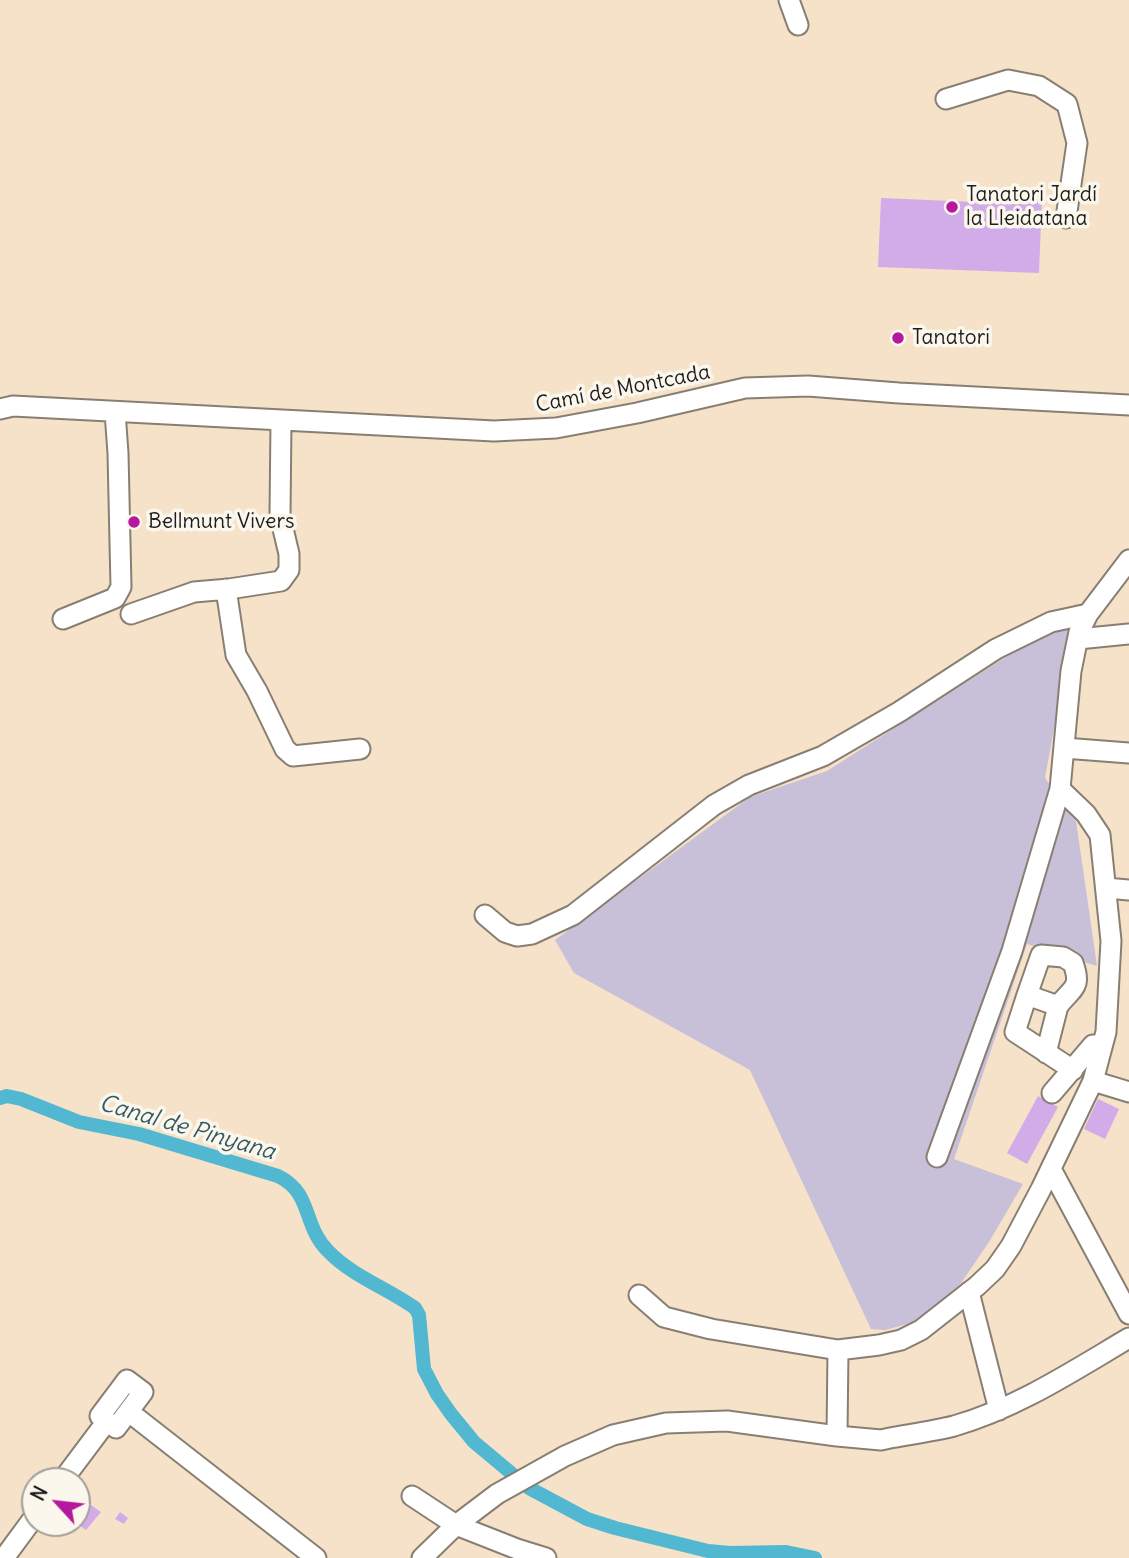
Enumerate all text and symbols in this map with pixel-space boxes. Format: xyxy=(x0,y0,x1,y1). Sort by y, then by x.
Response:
place label: Tanatori Jardí la Lleidatana xyxy=(966,182,1097,232)
marker: Tanatori Jardí la Lleidatana xyxy=(944,199,960,215)
place label: Tanatori xyxy=(912,325,990,351)
marker: Tanatori xyxy=(890,330,906,346)
street label: Camí de Montcada xyxy=(534,360,712,418)
place label: Bellmunt Vivers xyxy=(148,509,295,535)
marker: Bellmunt Vivers xyxy=(126,514,142,530)
water label: Canal de Pinyana xyxy=(96,1090,278,1166)
north arrow xyxy=(21,1467,91,1537)
text: N xyxy=(25,1482,53,1505)

